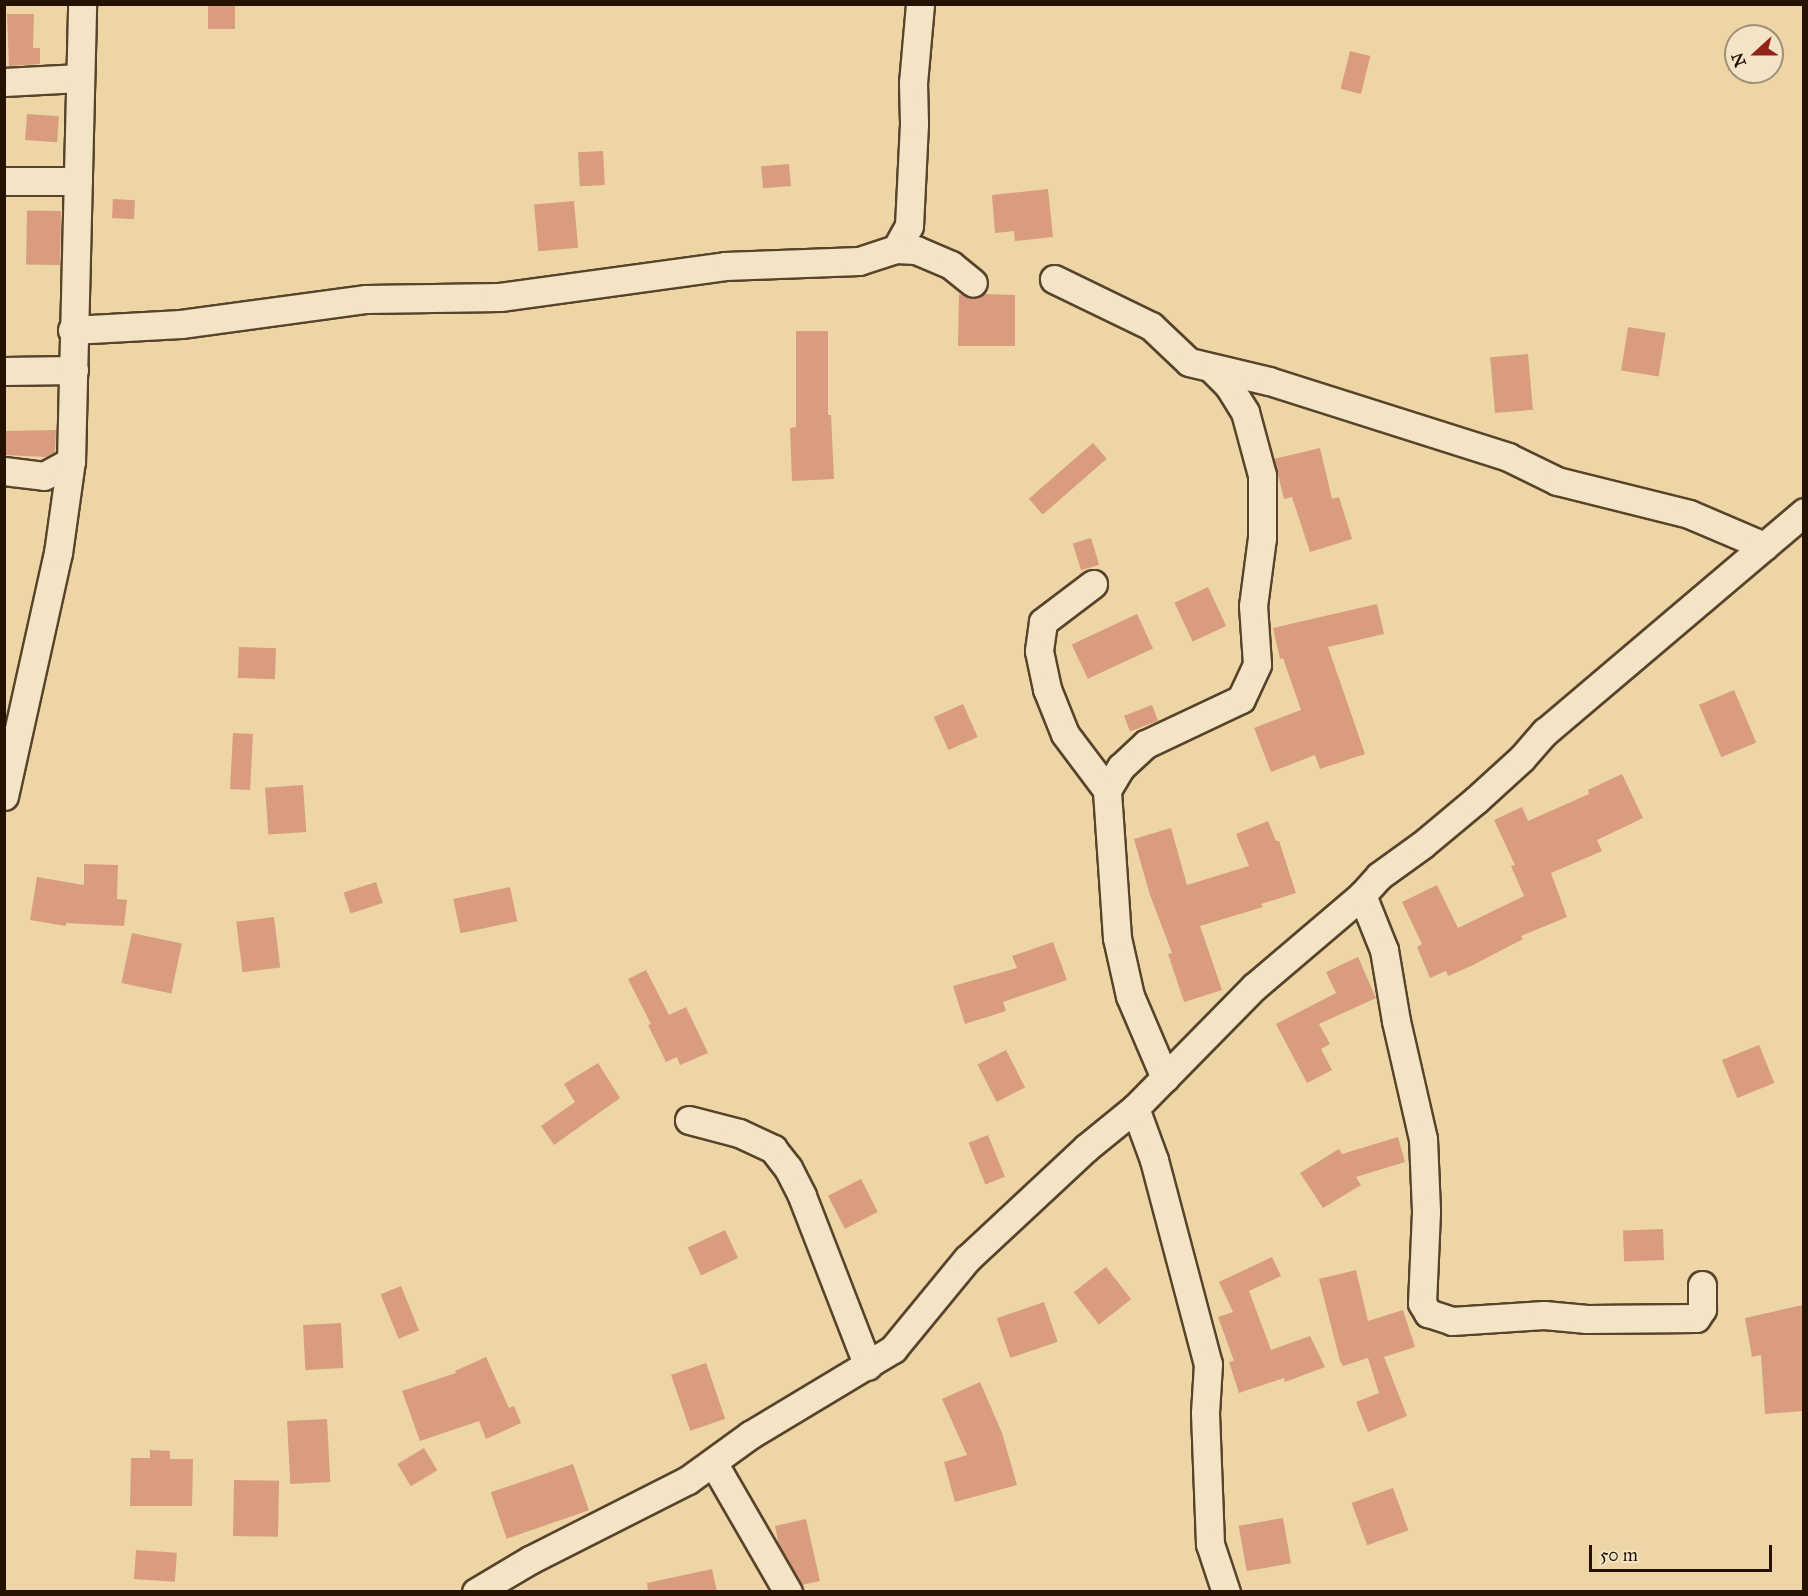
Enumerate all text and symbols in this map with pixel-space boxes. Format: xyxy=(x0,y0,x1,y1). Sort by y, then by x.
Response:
north arrow xyxy=(1724,24,1784,84)
text: N xyxy=(1727,50,1750,70)
scale bar xyxy=(1592,1533,1775,1571)
text: 50 m xyxy=(1600,1544,1638,1566)

